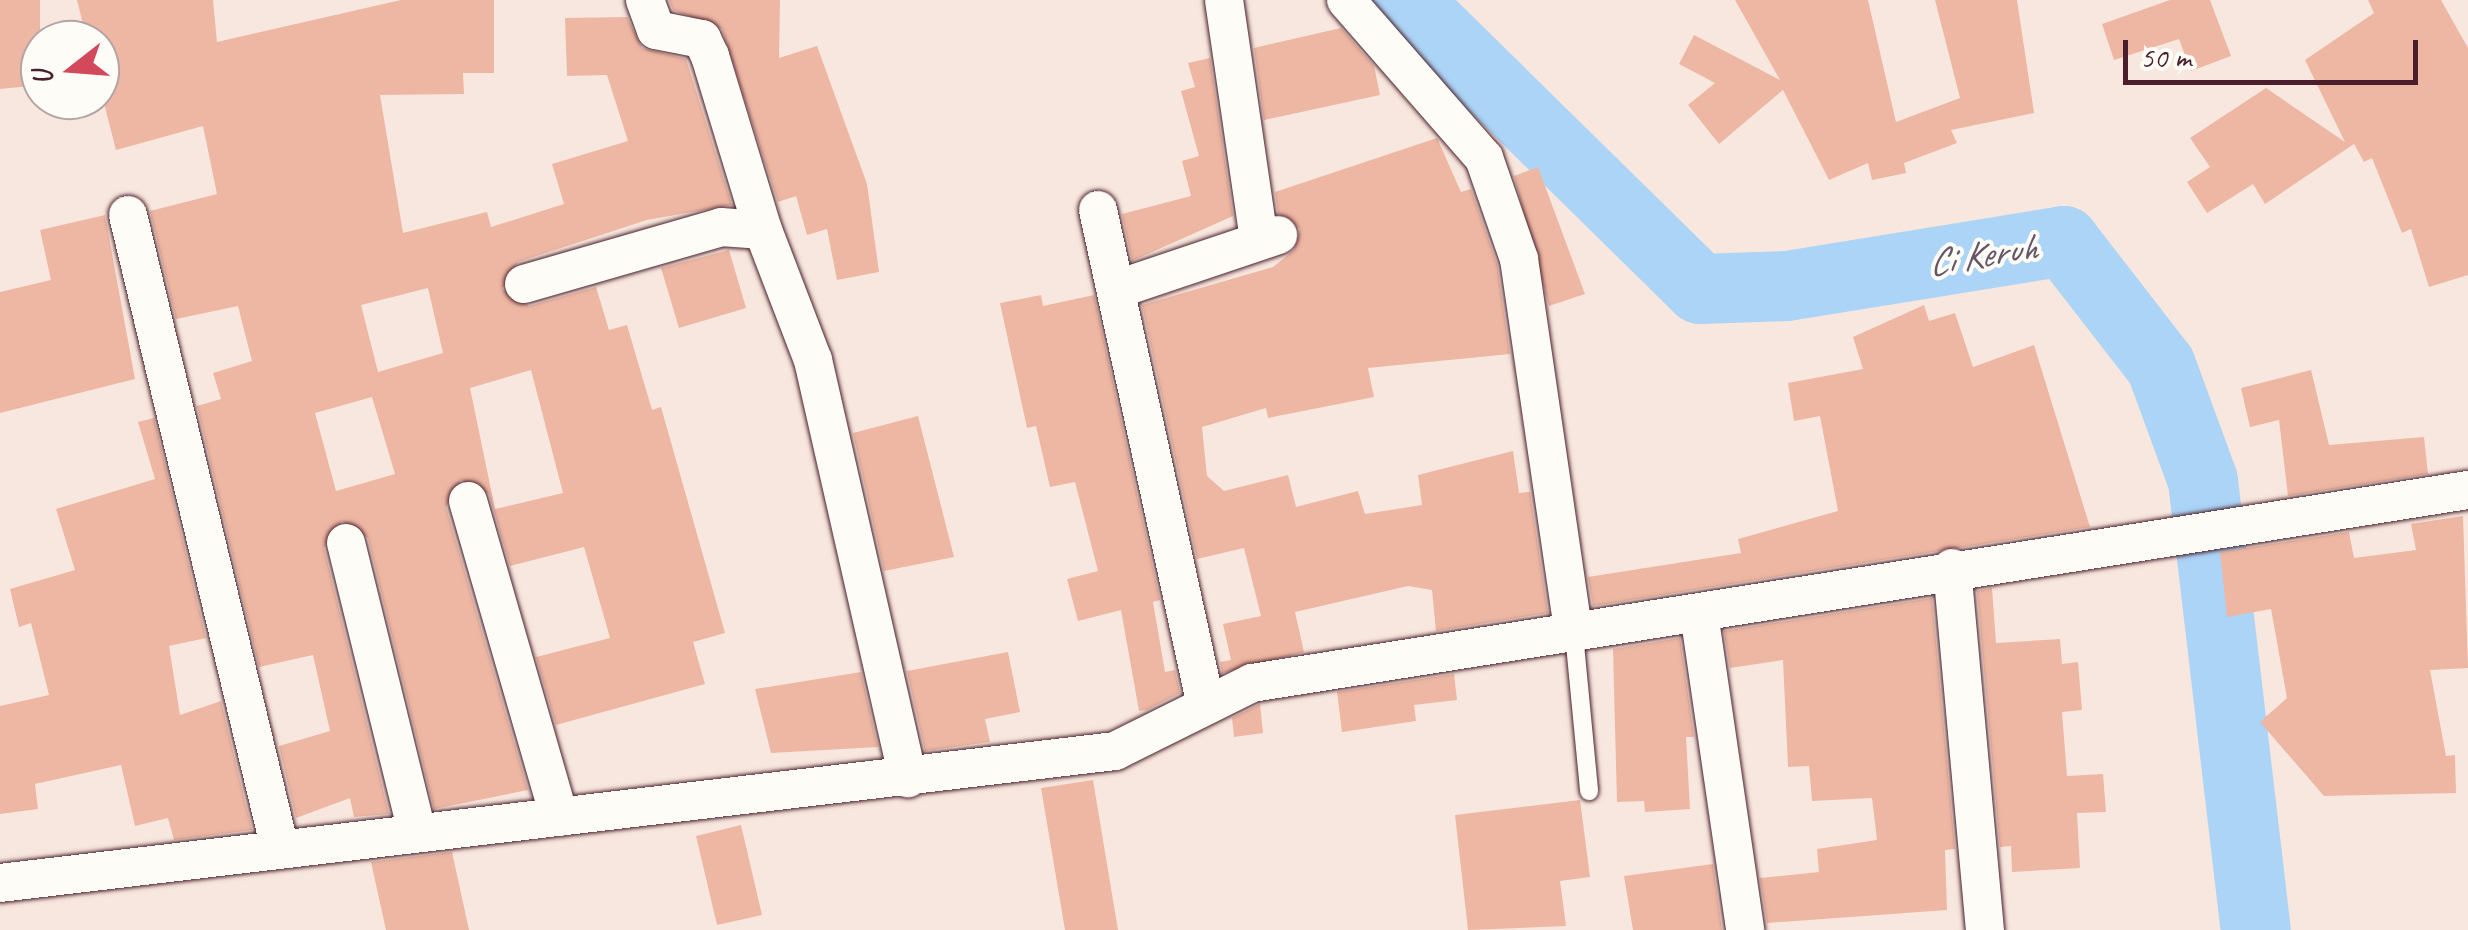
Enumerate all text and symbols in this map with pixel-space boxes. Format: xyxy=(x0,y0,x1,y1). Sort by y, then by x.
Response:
north arrow xyxy=(20,20,120,120)
scale bar xyxy=(2128,20,2423,82)
text: 50 m xyxy=(2140,38,2191,76)
text: U xyxy=(24,67,61,90)
water label: Ci Keruh xyxy=(1925,224,2039,286)

